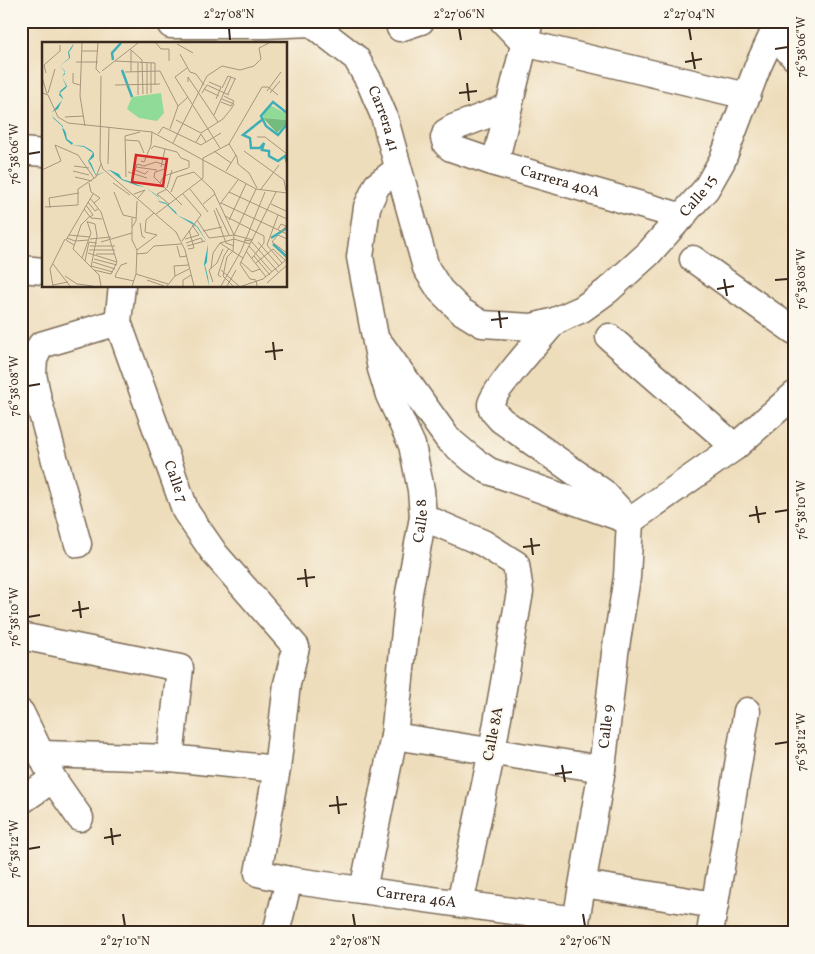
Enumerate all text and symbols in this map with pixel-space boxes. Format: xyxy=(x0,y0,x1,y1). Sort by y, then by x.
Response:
text: 2°27'08"N xyxy=(203,7,255,23)
text: 2°27'06"N xyxy=(433,7,485,23)
text: 2°27'04"N xyxy=(663,7,715,23)
text: 76°38'06"W xyxy=(794,17,810,77)
inset map xyxy=(42,42,288,288)
street label: Carrera 41 xyxy=(362,83,404,154)
text: 76°38'06"W xyxy=(7,124,23,184)
street label: Carrera 40A xyxy=(518,160,603,203)
street label: Calle 15 xyxy=(675,171,722,222)
text: 76°38'08"W xyxy=(794,249,810,309)
text: 76°38'08"W xyxy=(7,356,23,416)
street label: Calle 7 xyxy=(158,458,192,506)
text: 76°38'10"W xyxy=(794,480,810,540)
street label: Calle 8 xyxy=(408,498,433,545)
text: 76°38'10"W xyxy=(7,587,23,647)
street label: Calle 9 xyxy=(594,703,620,750)
street label: Calle 8A xyxy=(478,705,510,763)
text: 76°38'12"W xyxy=(794,713,810,771)
text: 76°38'12"W xyxy=(7,820,23,878)
street label: Carrera 46A xyxy=(375,882,458,914)
text: 2°27'10"N xyxy=(100,934,150,950)
text: 2°27'08"N xyxy=(329,934,381,950)
text: 2°27'06"N xyxy=(559,934,611,950)

